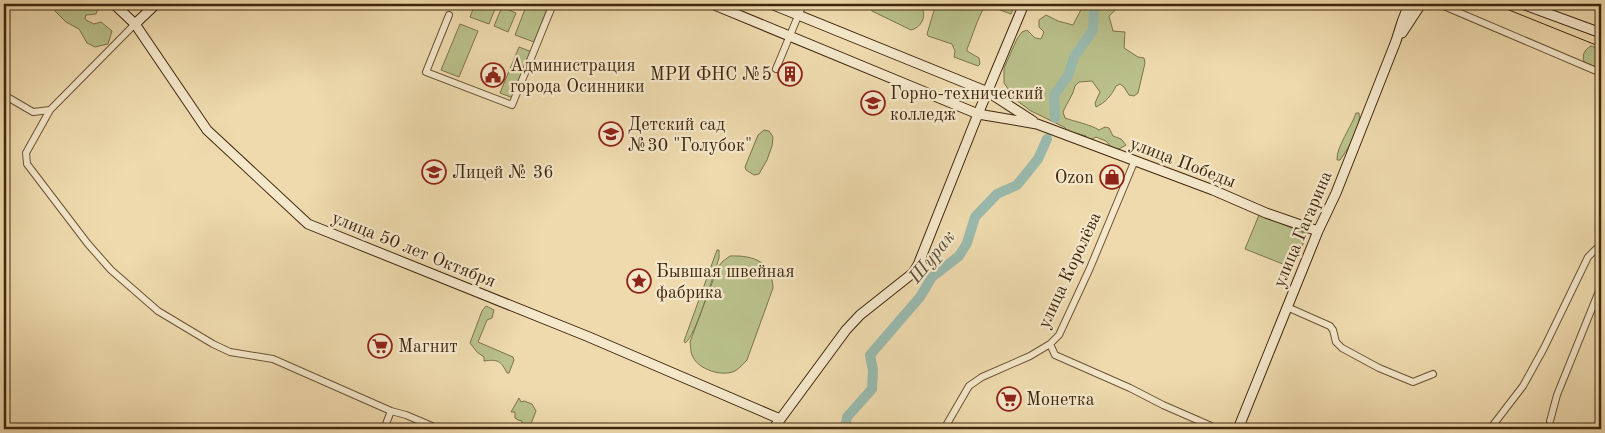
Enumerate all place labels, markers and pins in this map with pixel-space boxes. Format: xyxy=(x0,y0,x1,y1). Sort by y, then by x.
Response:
place label: Администрация города Осинники xyxy=(510,57,645,96)
building icon: МРИ ФНС №5 xyxy=(777,61,803,87)
public building icon: Администрация города Осинники xyxy=(480,62,506,88)
place label: МРИ ФНС №5 xyxy=(650,66,772,84)
place label: Горно-технический колледж xyxy=(890,85,1043,124)
school or university icon: Горно-технический колледж xyxy=(860,90,886,116)
place label: Детский сад №30 "Голубок" xyxy=(628,116,752,155)
school or university icon: Детский сад №30 "Голубок" xyxy=(598,121,624,147)
school or university icon: Лицей № 36 xyxy=(421,159,447,185)
place label: Лицей № 36 xyxy=(452,164,554,182)
shop icon: Ozon xyxy=(1099,164,1125,190)
place label: Ozon xyxy=(1055,169,1094,187)
place label: Бывшая швейная фабрика xyxy=(656,263,795,303)
place icon: Бывшая швейная фабрика xyxy=(626,268,652,294)
supermarket icon: Магнит xyxy=(367,333,393,359)
place label: Магнит xyxy=(398,338,458,356)
supermarket icon: Монетка xyxy=(996,386,1022,412)
place label: Монетка xyxy=(1026,391,1095,409)

